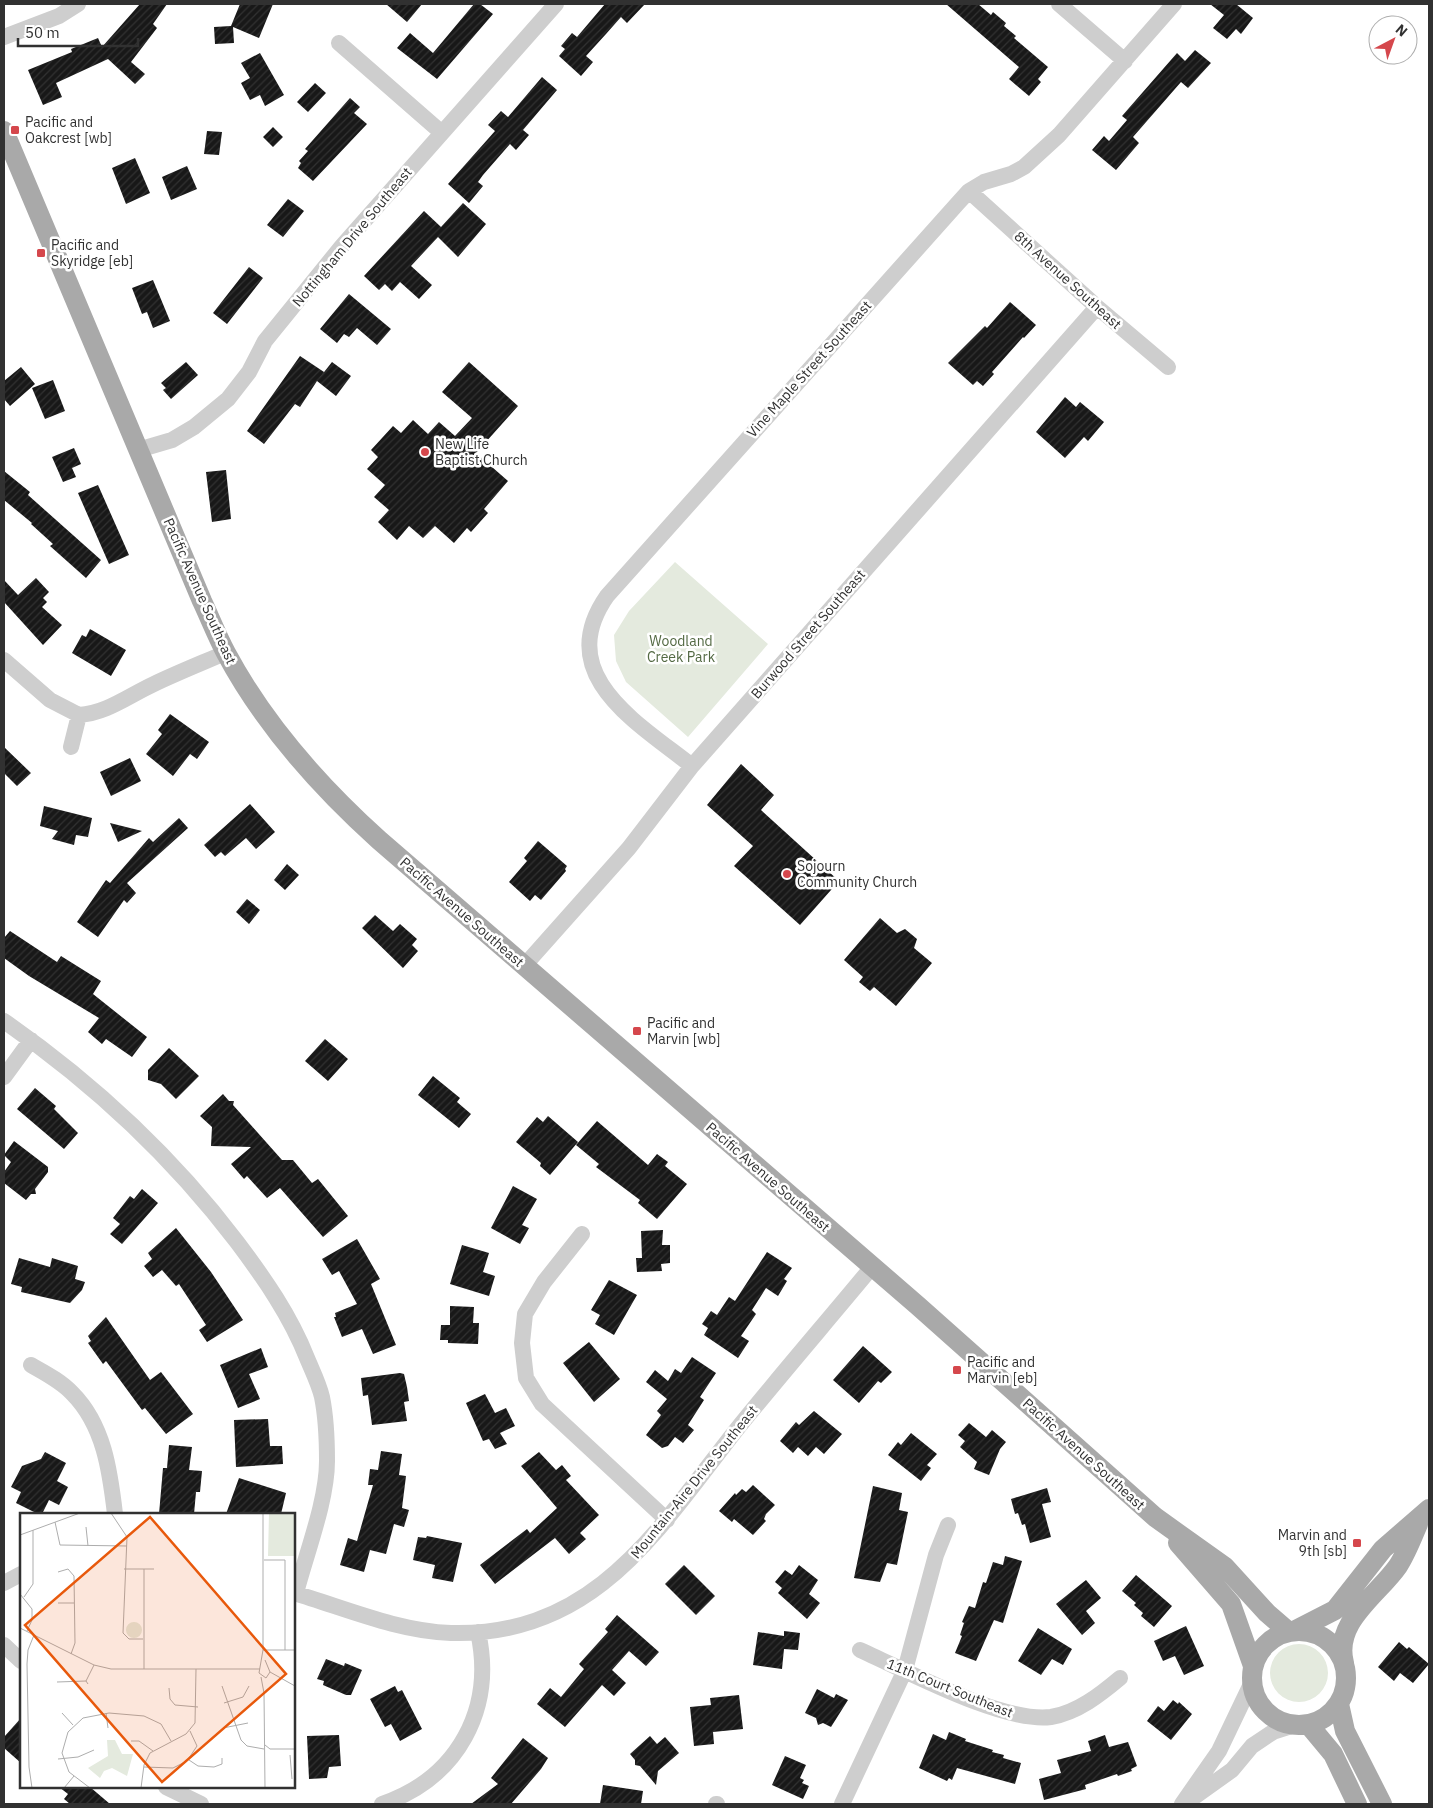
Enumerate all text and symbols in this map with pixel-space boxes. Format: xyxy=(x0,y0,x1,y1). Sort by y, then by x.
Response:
scale bar xyxy=(18,15,138,47)
north arrow xyxy=(1368,15,1418,65)
text: N xyxy=(1392,20,1411,40)
text: 50 m xyxy=(25,23,60,42)
place label: Pacific and Oakcrest [wb] xyxy=(25,113,112,147)
marker: Pacific and Oakcrest [wb] xyxy=(9,124,21,136)
street label: Nottingham Drive Southeast xyxy=(288,163,416,310)
street label: 8th Avenue Southeast xyxy=(1011,227,1125,333)
place label: Pacific and Skyridge [eb] xyxy=(51,236,133,270)
marker: Pacific and Skyridge [eb] xyxy=(35,247,47,259)
street label: Vine Maple Street Southeast xyxy=(743,297,875,441)
place label: New Life Baptist Church xyxy=(435,435,528,469)
marker: New Life Baptist Church xyxy=(419,446,431,458)
street label: Pacific Avenue Southeast xyxy=(160,515,240,667)
street label: Burwood Street Southeast xyxy=(747,566,869,702)
park label: Woodland Creek Park xyxy=(647,632,716,666)
street label: Pacific Avenue Southeast xyxy=(396,853,528,971)
place label: Sojourn Community Church xyxy=(797,857,917,891)
marker: Sojourn Community Church xyxy=(781,868,793,880)
place label: Pacific and Marvin [wb] xyxy=(647,1014,721,1048)
marker: Pacific and Marvin [wb] xyxy=(631,1025,643,1037)
street label: Pacific Avenue Southeast xyxy=(702,1118,834,1236)
place label: Pacific and Marvin [eb] xyxy=(967,1353,1037,1387)
marker: Pacific and Marvin [eb] xyxy=(951,1364,963,1376)
street label: Pacific Avenue Southeast xyxy=(1019,1394,1149,1514)
street label: Mountain-Aire Drive Southeast xyxy=(627,1402,762,1562)
inset map xyxy=(20,1513,295,1788)
place label: Marvin and 9th [sb] xyxy=(1278,1526,1347,1560)
marker: Marvin and 9th [sb] xyxy=(1351,1537,1363,1549)
street label: 11th Court Southeast xyxy=(884,1654,1016,1722)

